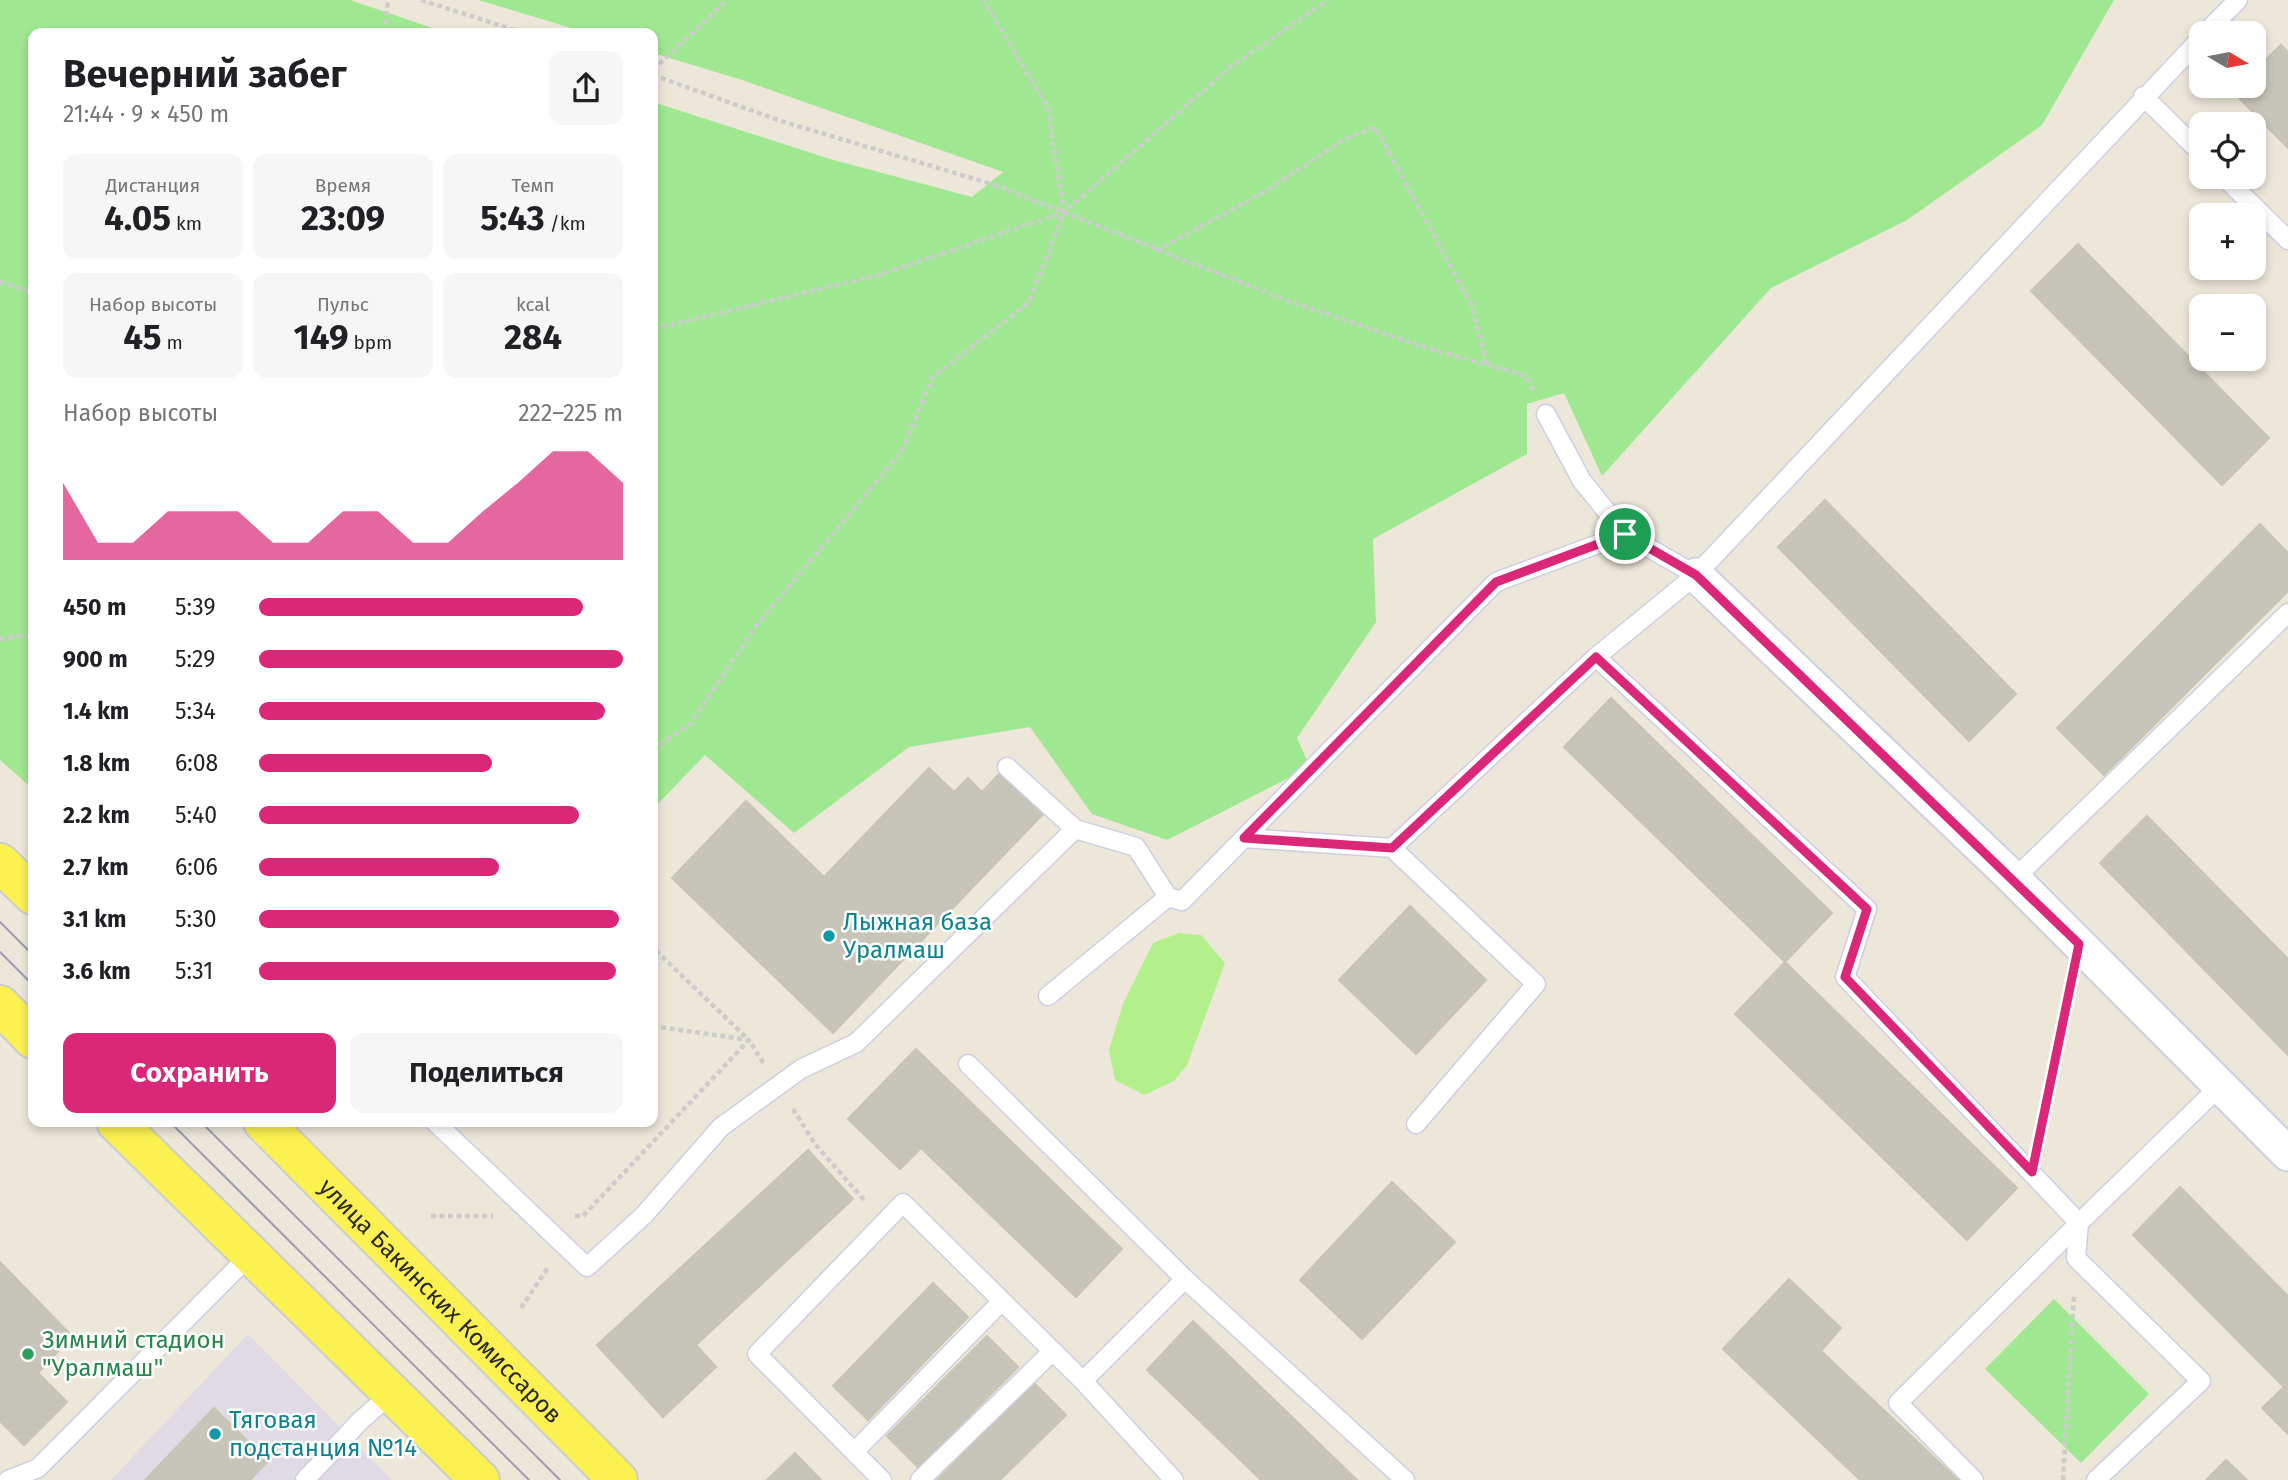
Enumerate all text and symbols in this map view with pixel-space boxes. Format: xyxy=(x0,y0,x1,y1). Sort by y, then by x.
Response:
north arrow xyxy=(2189,21,2266,98)
map controls xyxy=(2189,21,2266,371)
text: Вечерний забег xyxy=(63,51,347,97)
button: share xyxy=(549,51,623,125)
text: 21:44 · 9 × 450 m xyxy=(63,100,229,128)
button: locate xyxy=(2189,112,2266,189)
text: Дистанция xyxy=(106,174,200,197)
text: Время xyxy=(315,174,371,197)
text: Темп xyxy=(511,174,555,197)
text: 4.05 xyxy=(104,197,171,239)
text: 23:09 xyxy=(301,197,385,239)
text: 5:43 xyxy=(480,197,545,239)
button: + xyxy=(2189,203,2266,280)
text: km xyxy=(171,212,202,235)
text: /km xyxy=(545,212,586,235)
text: Набор высоты xyxy=(89,293,217,316)
text: Пульс xyxy=(317,293,369,316)
text: kcal xyxy=(516,293,550,316)
button: − xyxy=(2189,294,2266,371)
text: 45 xyxy=(123,316,161,358)
text: 149 xyxy=(294,316,349,358)
text: 284 xyxy=(504,316,562,358)
text: m xyxy=(161,331,183,354)
text: bpm xyxy=(349,331,392,354)
text: Набор высоты xyxy=(63,399,218,427)
text: 222–225 m xyxy=(518,399,623,427)
pin xyxy=(1595,504,1655,564)
icon: arrive xyxy=(1606,515,1644,553)
text: 450 m xyxy=(63,593,126,621)
text: 5:39 xyxy=(175,593,216,621)
text: 900 m xyxy=(63,645,128,673)
text: 5:29 xyxy=(175,645,215,673)
text: 1.4 km xyxy=(63,697,129,725)
text: 5:34 xyxy=(175,697,216,725)
text: 1.8 km xyxy=(63,749,130,777)
text: 6:08 xyxy=(175,749,218,777)
text: 2.2 km xyxy=(63,801,130,829)
text: 5:40 xyxy=(175,801,217,829)
text: 2.7 km xyxy=(63,853,129,881)
text: 6:06 xyxy=(175,853,218,881)
text: 3.1 km xyxy=(63,905,126,933)
text: 5:30 xyxy=(175,905,217,933)
place label: Лыжная база Уралмаш xyxy=(843,908,992,964)
marker: Лыжная база Уралмаш xyxy=(821,928,837,944)
text: 3.6 km xyxy=(63,957,131,985)
text: 5:31 xyxy=(175,957,213,985)
button: Сохранить xyxy=(63,1033,336,1113)
button: Поделиться xyxy=(350,1033,623,1113)
street label: улица Бакинских Комиссаров xyxy=(313,1173,568,1429)
place label: Зимний стадион "Уралмаш" xyxy=(42,1326,225,1382)
marker: Зимний стадион "Уралмаш" xyxy=(20,1346,36,1362)
place label: Тяговая подстанция №14 xyxy=(229,1406,417,1462)
marker: Тяговая подстанция №14 xyxy=(207,1426,223,1442)

